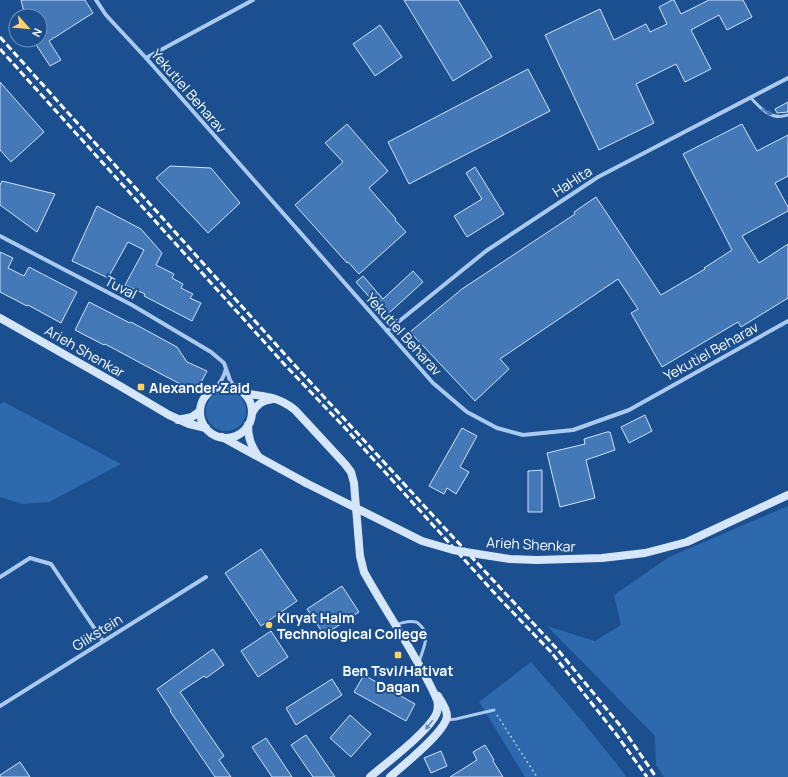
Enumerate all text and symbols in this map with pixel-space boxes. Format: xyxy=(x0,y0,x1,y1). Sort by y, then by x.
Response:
north arrow xyxy=(8,8,48,48)
text: N xyxy=(29,26,46,40)
street label: Yekutiel Beharav xyxy=(147,45,231,137)
one-way arrow xyxy=(761,109,773,116)
street label: HaHita xyxy=(549,161,595,201)
street label: Tuval xyxy=(102,271,140,303)
street label: Yekutiel Beharav xyxy=(362,288,446,380)
street label: Yekutiel Beharav xyxy=(660,317,762,385)
street label: Arieh Shenkar xyxy=(41,320,129,382)
place label: Alexander Zaid xyxy=(149,378,250,397)
marker: Alexander Zaid xyxy=(136,382,146,392)
street label: Arieh Shenkar xyxy=(486,532,576,556)
place label: Kiryat Haim Technological College xyxy=(277,608,427,643)
street label: Glikstein xyxy=(68,609,126,655)
marker: Kiryat Haim Technological College xyxy=(264,620,274,630)
marker: Ben Tsvi/Hativat Dagan xyxy=(393,650,403,660)
place label: Ben Tsvi/Hativat Dagan xyxy=(343,661,453,696)
one-way arrow xyxy=(424,719,433,730)

